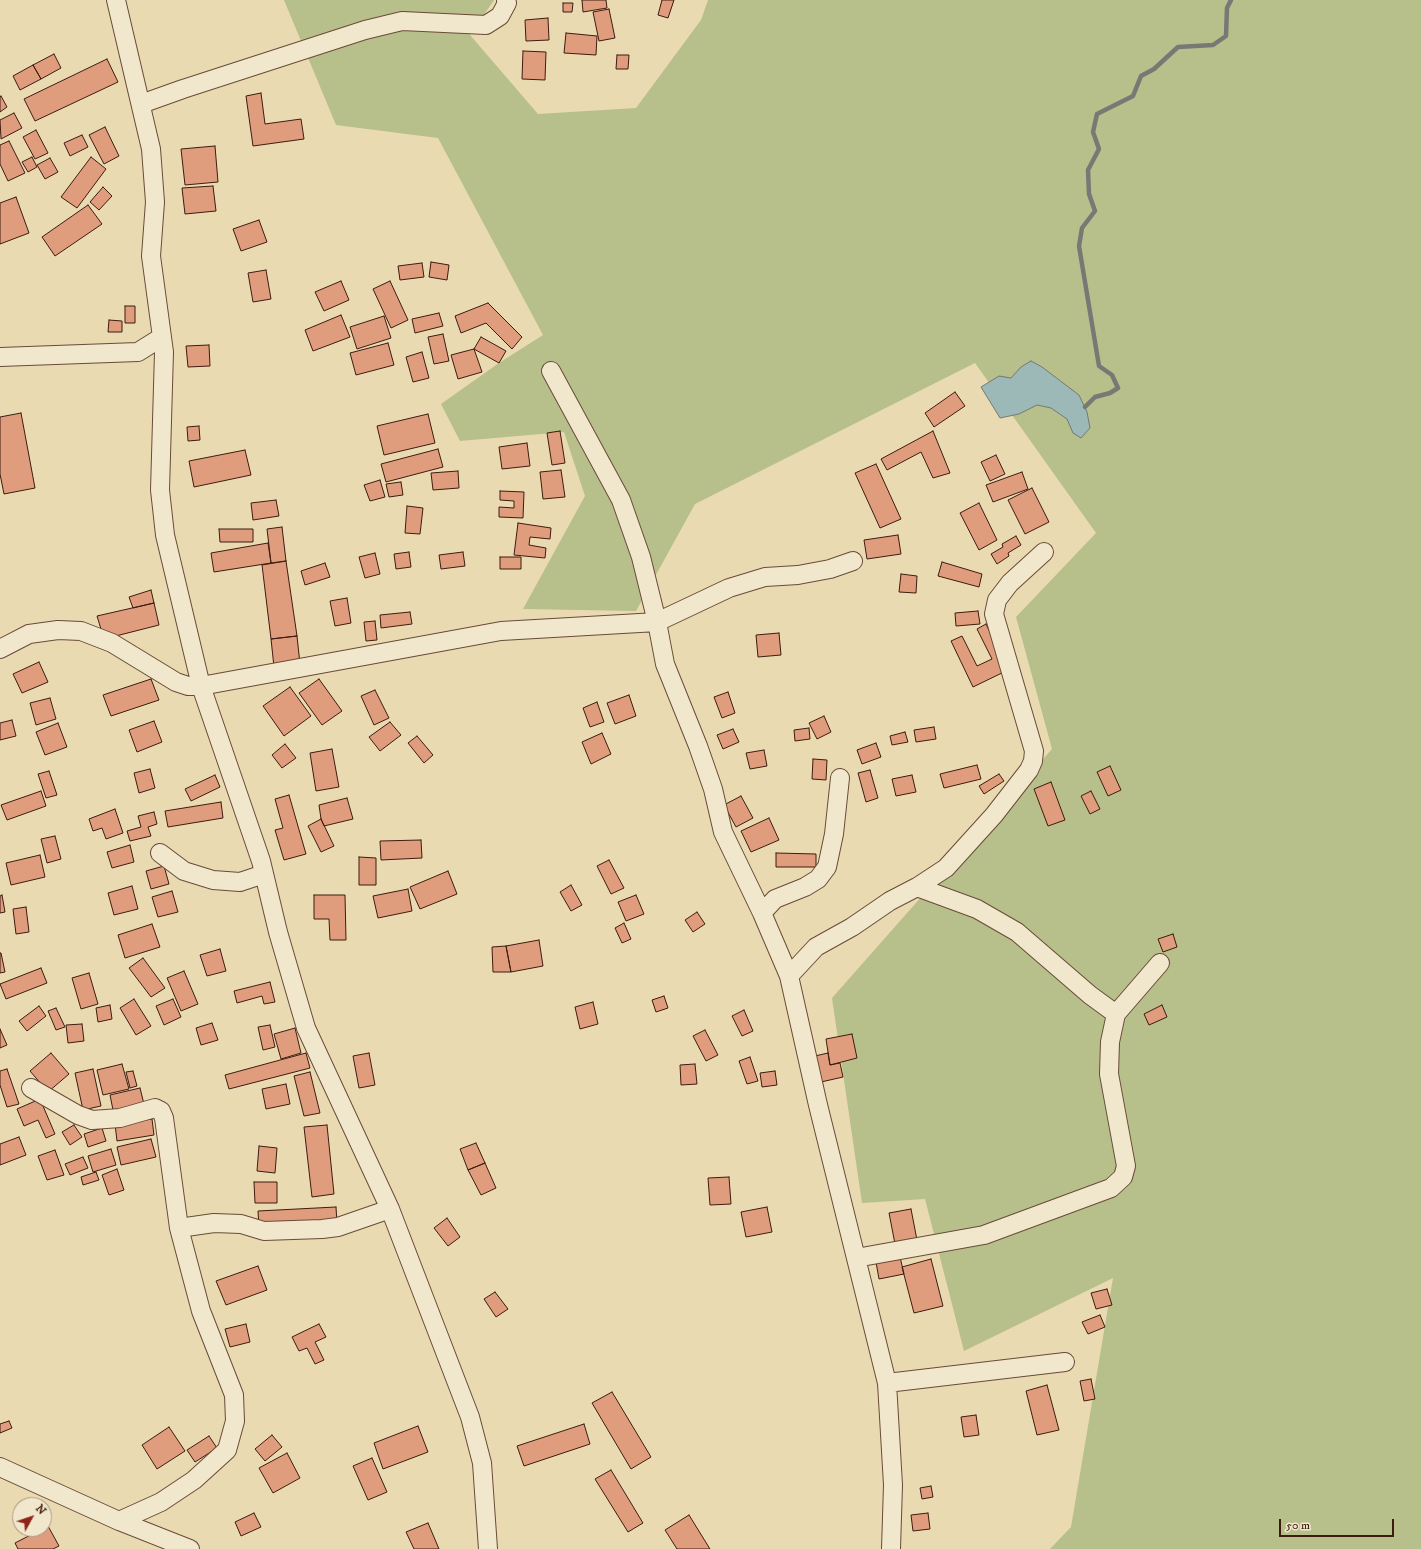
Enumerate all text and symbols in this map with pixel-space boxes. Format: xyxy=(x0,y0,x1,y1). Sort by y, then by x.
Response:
north arrow xyxy=(12,1497,52,1537)
text: N xyxy=(32,1502,49,1518)
scale bar xyxy=(1281,1511,1396,1537)
text: 50 m xyxy=(1286,1518,1310,1533)

